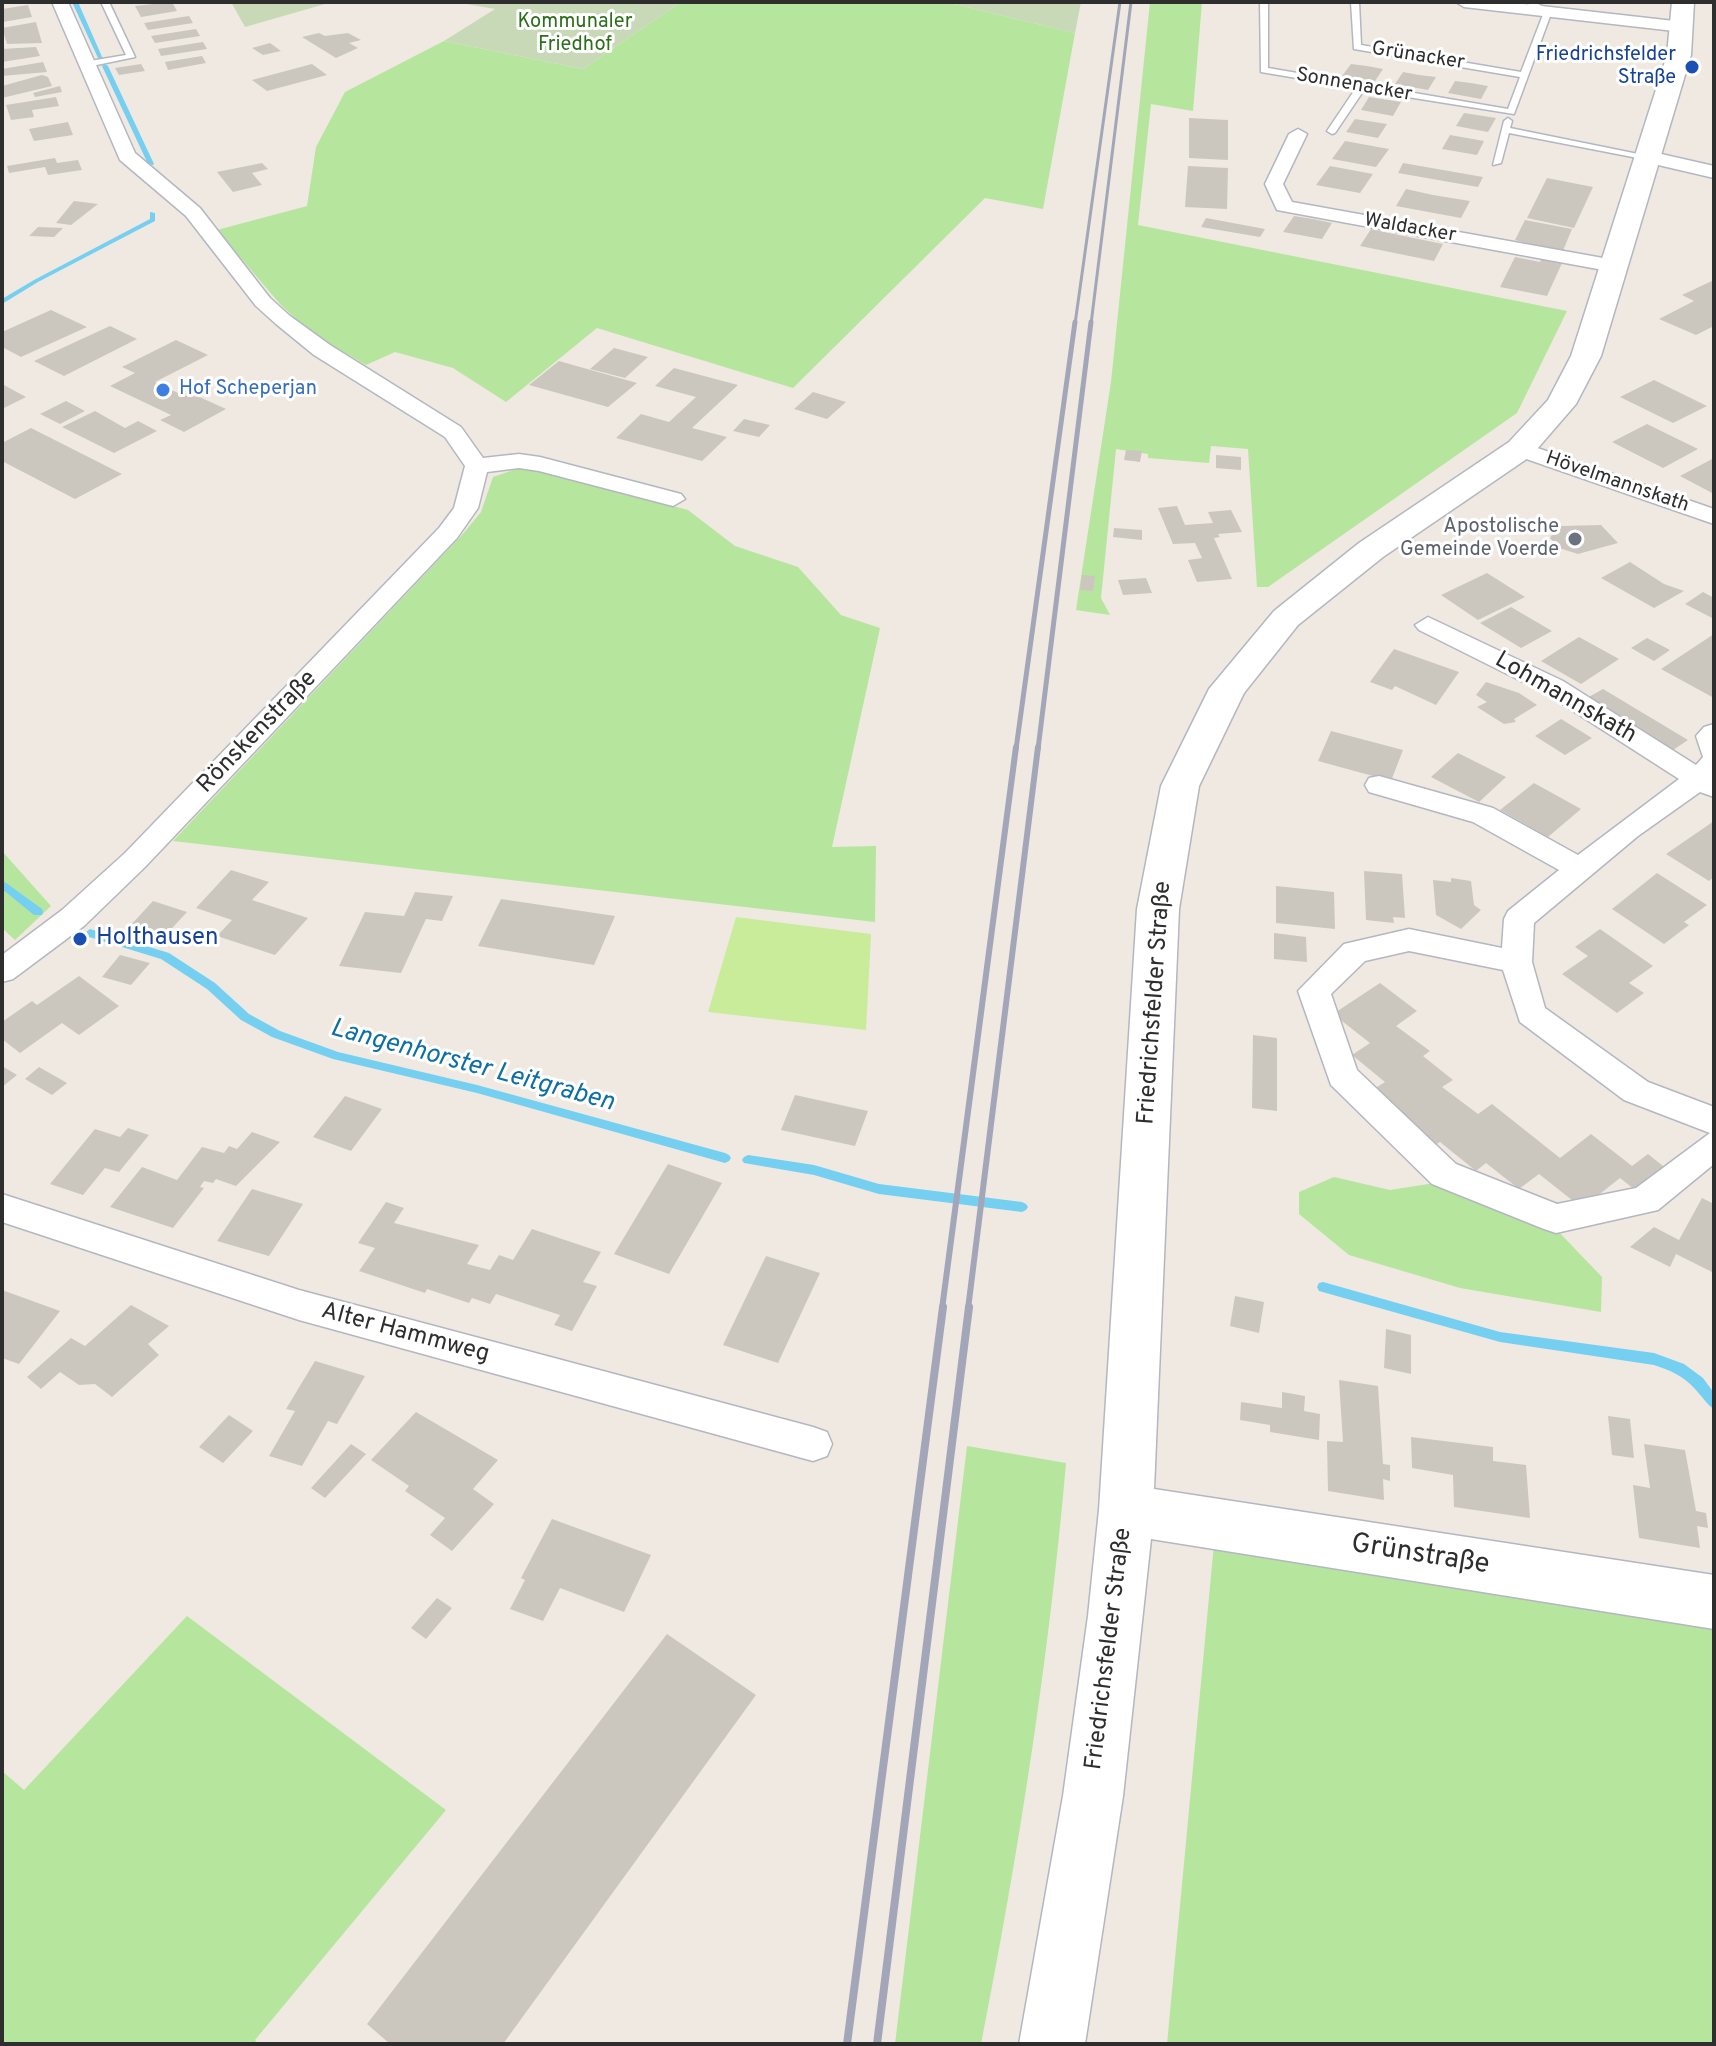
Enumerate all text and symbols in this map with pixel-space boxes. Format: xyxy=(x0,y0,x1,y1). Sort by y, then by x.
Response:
park label: Kommunaler Friedhof xyxy=(517,11,633,58)
street label: Grünacker xyxy=(1370,38,1466,76)
place label: Friedrichsfelder Straße xyxy=(1536,44,1676,91)
marker: Friedrichsfelder Straße xyxy=(1683,58,1701,76)
street label: Sonnenacker xyxy=(1294,64,1414,108)
street label: Waldacker xyxy=(1362,209,1458,249)
place label: Hof Scheperjan xyxy=(179,378,317,402)
marker: Hof Scheperjan xyxy=(154,381,172,399)
street label: Hövelmannskath xyxy=(1542,447,1692,519)
place label: Apostolische Gemeinde Voerde xyxy=(1400,516,1559,563)
marker: Apostolische Gemeinde Voerde xyxy=(1566,530,1584,548)
street label: Lohmannskath xyxy=(1489,647,1641,751)
street label: Rönskenstraße xyxy=(192,666,324,800)
street label: Friedrichsfelder Straße xyxy=(1133,880,1179,1126)
place label: Holthausen xyxy=(96,925,219,953)
marker: Holthausen xyxy=(71,930,89,948)
water label: Langenhorster Leitgraben xyxy=(327,1014,617,1120)
street label: Alter Hammweg xyxy=(318,1298,492,1370)
street label: Friedrichsfelder Straße xyxy=(1081,1526,1139,1772)
street label: Grünstraße xyxy=(1348,1528,1492,1584)

